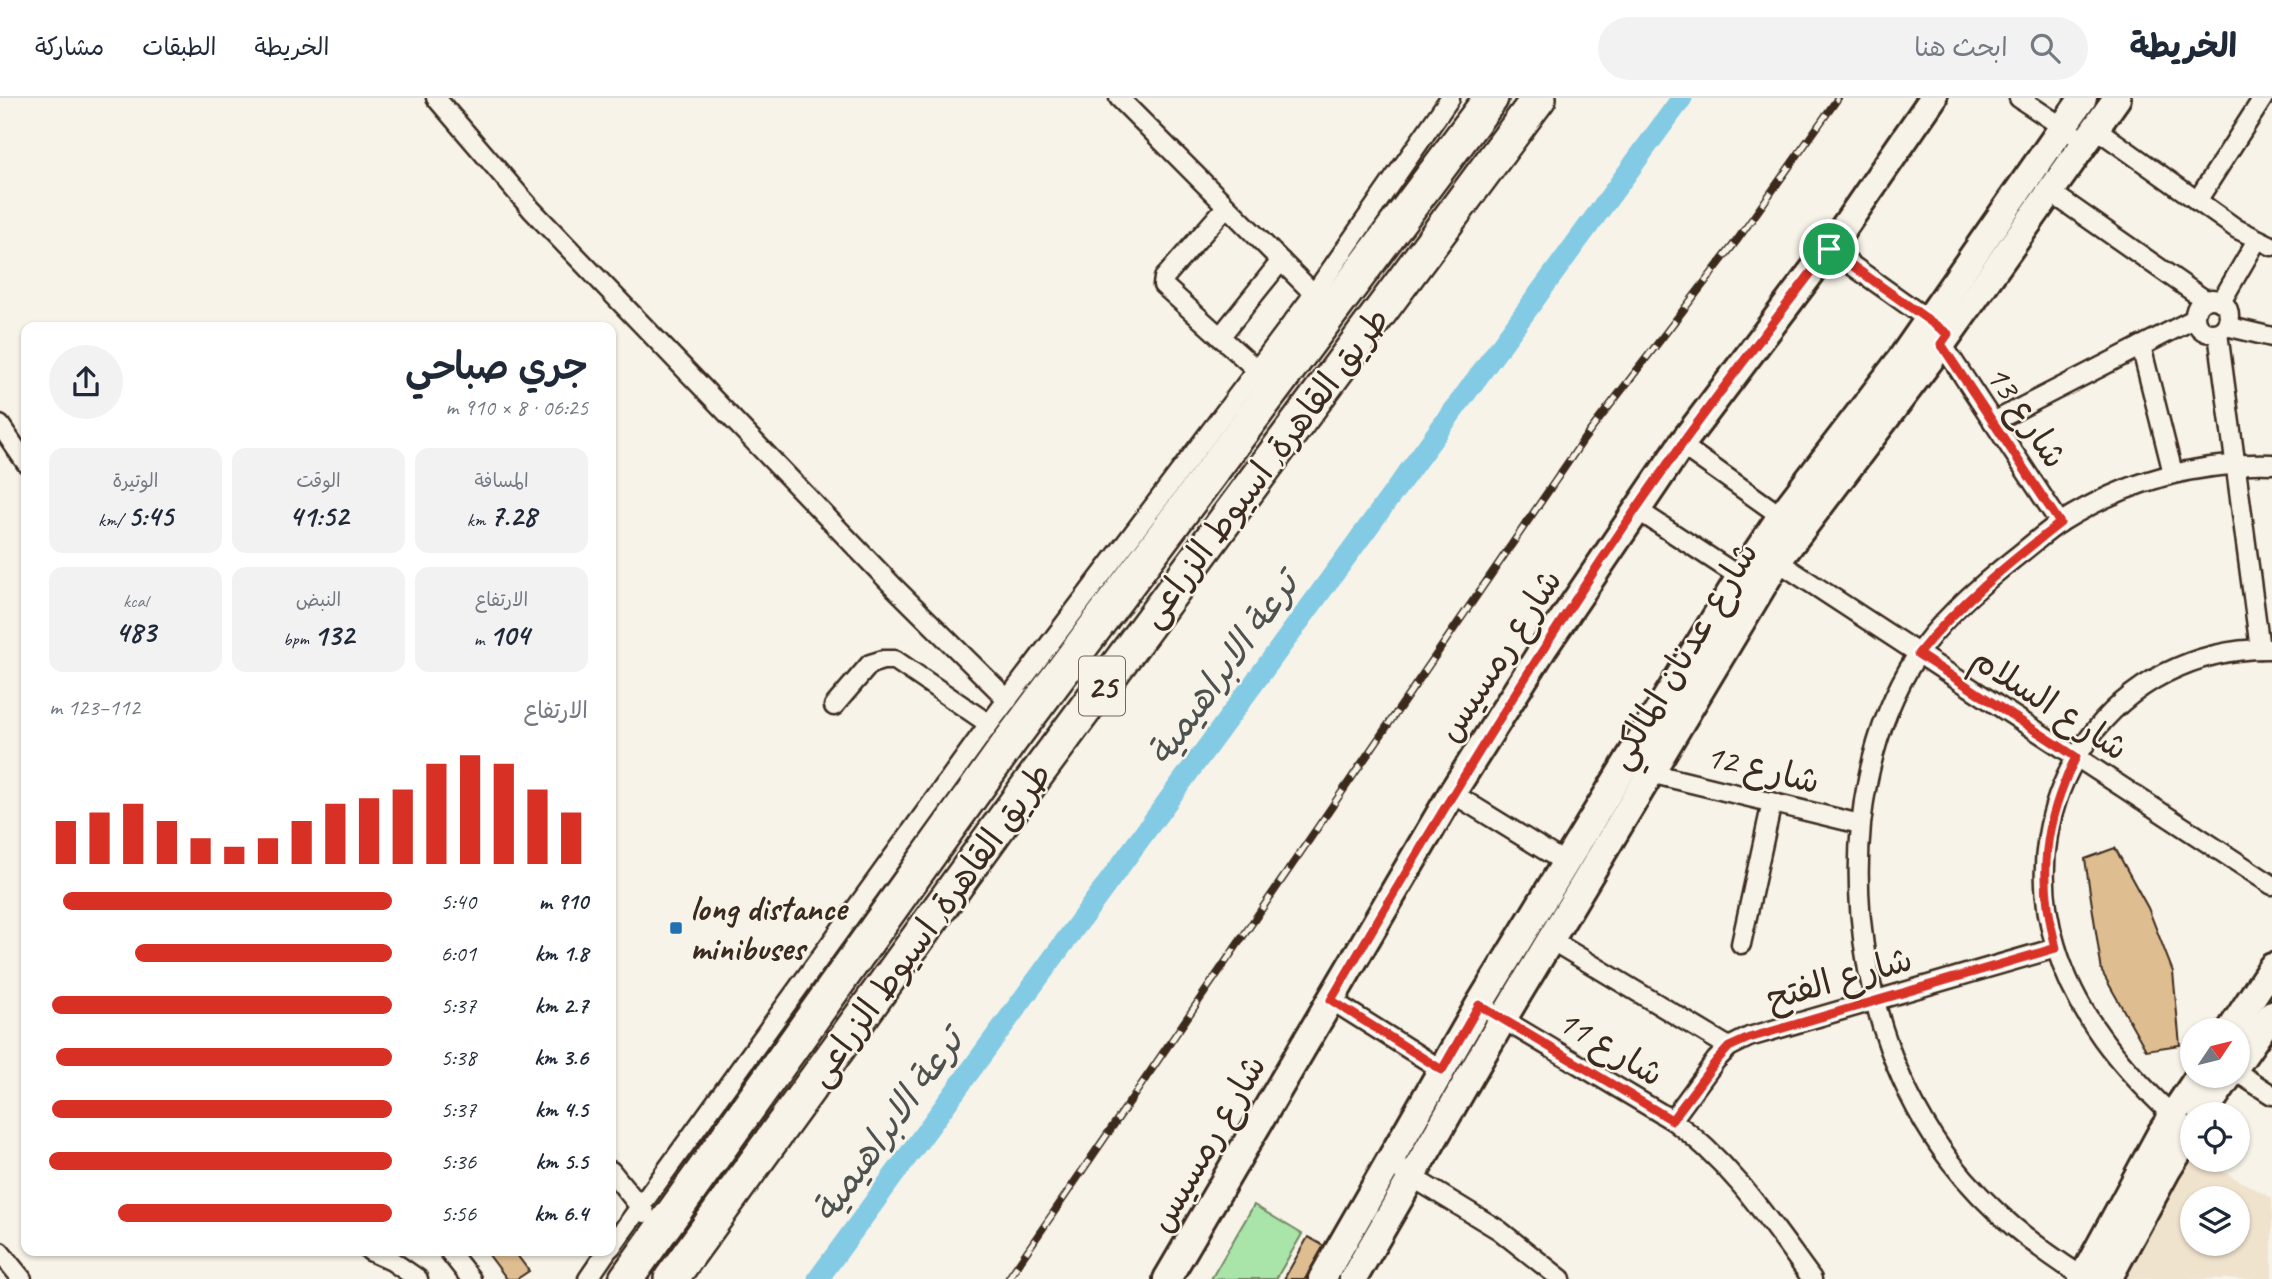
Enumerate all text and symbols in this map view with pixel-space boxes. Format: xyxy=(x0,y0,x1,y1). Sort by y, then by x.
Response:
search box xyxy=(1598,17,2088,80)
text: الخريطة xyxy=(2130,25,2237,67)
icon: search xyxy=(2026,29,2064,67)
text: ابحث هنا xyxy=(1914,31,2008,64)
text: مشاركة xyxy=(35,32,104,62)
text: الطبقات xyxy=(142,32,217,62)
text: الخريطة xyxy=(255,32,329,62)
pin xyxy=(1799,219,1859,279)
icon: arrive xyxy=(1810,230,1848,268)
street label: طريق القاهرة, اسيوط الزراعى xyxy=(1129,298,1400,636)
text: جري صباحي xyxy=(405,343,588,390)
button: share xyxy=(49,345,123,419)
street label: شارع 13 xyxy=(1974,356,2078,478)
text: 06:25 · 8 × 910 m xyxy=(445,393,588,422)
text: الوتيرة xyxy=(113,469,158,493)
text: الوقت xyxy=(296,469,341,493)
text: المسافة xyxy=(474,469,529,493)
text: 5:45 xyxy=(127,497,173,535)
text: 41:52 xyxy=(289,497,348,535)
text: 7.28 xyxy=(490,497,536,535)
text: /km xyxy=(98,508,127,532)
text: km xyxy=(467,508,490,532)
street label: شارع عدنان المالكي xyxy=(1597,533,1775,781)
water label: ترعة الابراهيمية xyxy=(1136,557,1312,775)
street label: شارع رمسيس xyxy=(1427,560,1574,751)
text: النبض xyxy=(296,588,341,612)
text: الارتفاع xyxy=(475,588,528,612)
text: kcal xyxy=(123,589,148,613)
text: 483 xyxy=(115,613,156,651)
text: 132 xyxy=(314,616,354,654)
text: 104 xyxy=(489,616,529,654)
text: bpm xyxy=(283,627,314,651)
text: m xyxy=(474,627,489,651)
street label: شارع السلام xyxy=(1961,636,2137,774)
road number: 25 xyxy=(1079,656,1125,716)
text: 112–123 m xyxy=(49,693,140,722)
text: الارتفاع xyxy=(524,696,588,725)
street label: شارع 12 xyxy=(1701,733,1824,806)
street label: طريق القاهرة, اسيوط الزراعى xyxy=(797,753,1062,1095)
place label: long distance minibuses xyxy=(690,886,849,971)
text: 5:40 xyxy=(440,887,476,916)
text: 910 m xyxy=(539,887,588,916)
marker: long distance minibuses xyxy=(668,920,684,936)
street label: شارع الفتح xyxy=(1761,936,1918,1023)
text: 6:01 xyxy=(440,939,476,968)
text: 1.8 km xyxy=(534,939,588,968)
text: 5:37 xyxy=(440,991,476,1020)
text: 2.7 km xyxy=(535,991,588,1020)
street label: شارع 11 xyxy=(1549,998,1672,1098)
water label: ترعة الابراهيمية xyxy=(801,1014,977,1232)
north arrow xyxy=(2180,1018,2250,1088)
map controls xyxy=(2180,1018,2250,1256)
text: 5:38 xyxy=(440,1043,476,1072)
text: 3.6 km xyxy=(534,1043,588,1072)
street label: شارع رمسيس xyxy=(1139,1047,1278,1241)
text: 5:37 xyxy=(440,1095,476,1124)
text: 4.5 km xyxy=(535,1095,588,1124)
button: locate xyxy=(2180,1102,2250,1172)
text: 5:36 xyxy=(440,1147,476,1176)
text: 5.5 km xyxy=(535,1147,588,1176)
button: layers xyxy=(2180,1186,2250,1256)
text: 5:56 xyxy=(440,1199,476,1228)
text: 6.4 km xyxy=(534,1199,588,1228)

